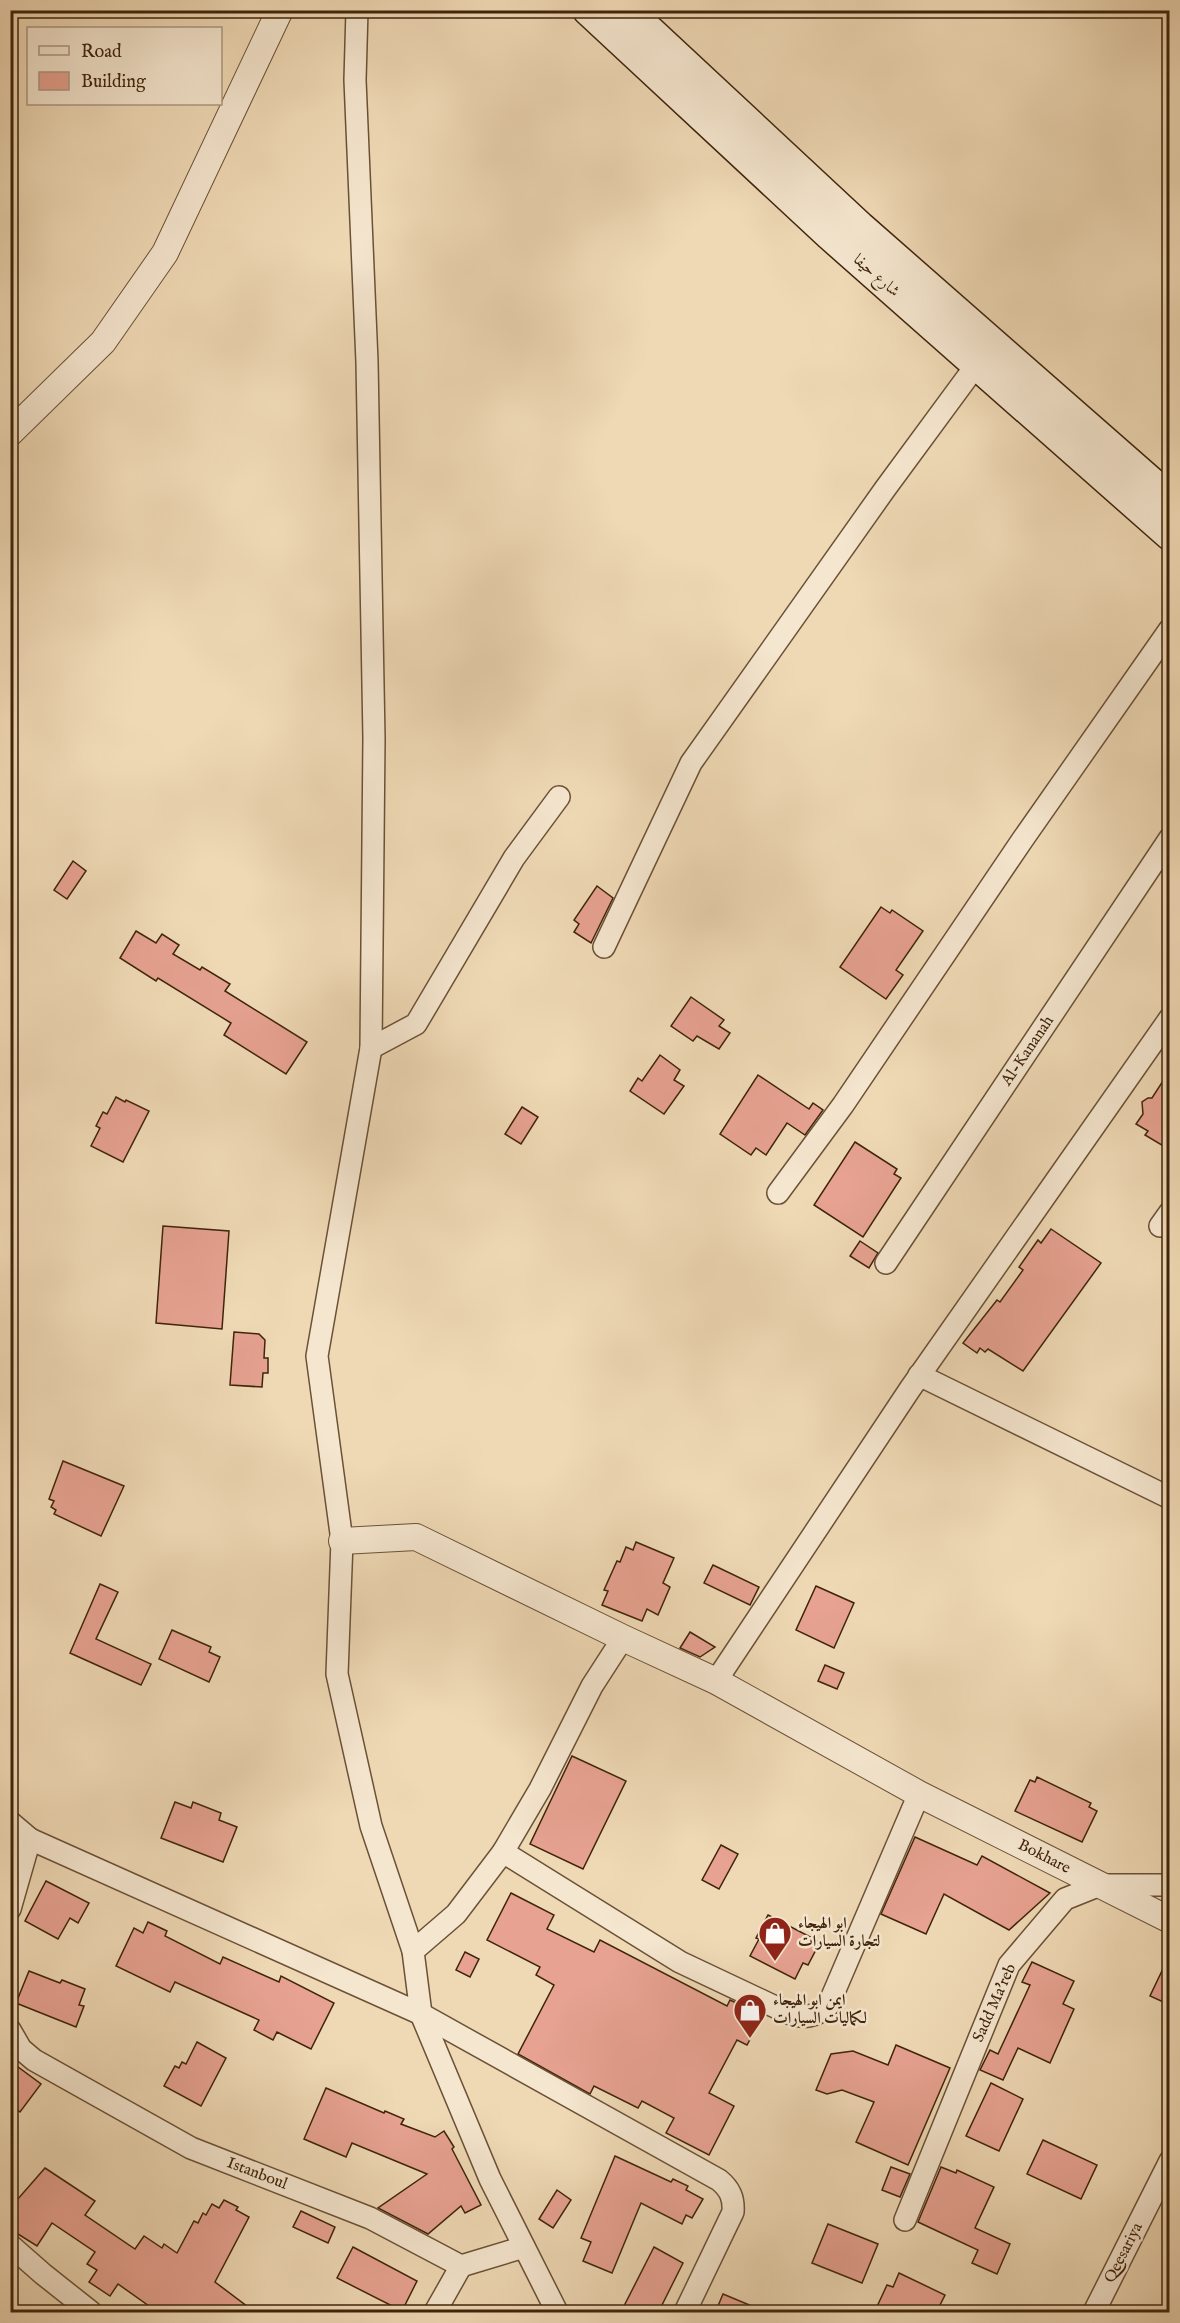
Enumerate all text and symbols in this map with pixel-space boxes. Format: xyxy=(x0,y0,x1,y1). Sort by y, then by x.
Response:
legend xyxy=(27,27,222,105)
text: Road xyxy=(81,41,122,64)
text: Building xyxy=(81,71,146,94)
street label: شارع حيفا xyxy=(847,250,903,303)
street label: Al-Kananah xyxy=(997,1012,1059,1091)
street label: Bokhare xyxy=(1014,1835,1074,1879)
place label: ابو الهيجاء لتجارة السيارات xyxy=(798,1914,880,1952)
shop icon: ابو الهيجاء لتجارة السيارات xyxy=(757,1915,793,1962)
street label: Sadd Ma'reb xyxy=(969,1960,1021,2045)
place label: ايمن ابو الهيجاء لكماليات السيارات xyxy=(773,1991,867,2029)
shop icon: ايمن ابو الهيجاء لكماليات السيارات xyxy=(732,1992,768,2039)
street label: Istanboul xyxy=(224,2153,291,2195)
street label: Qeesariya xyxy=(1100,2219,1148,2287)

